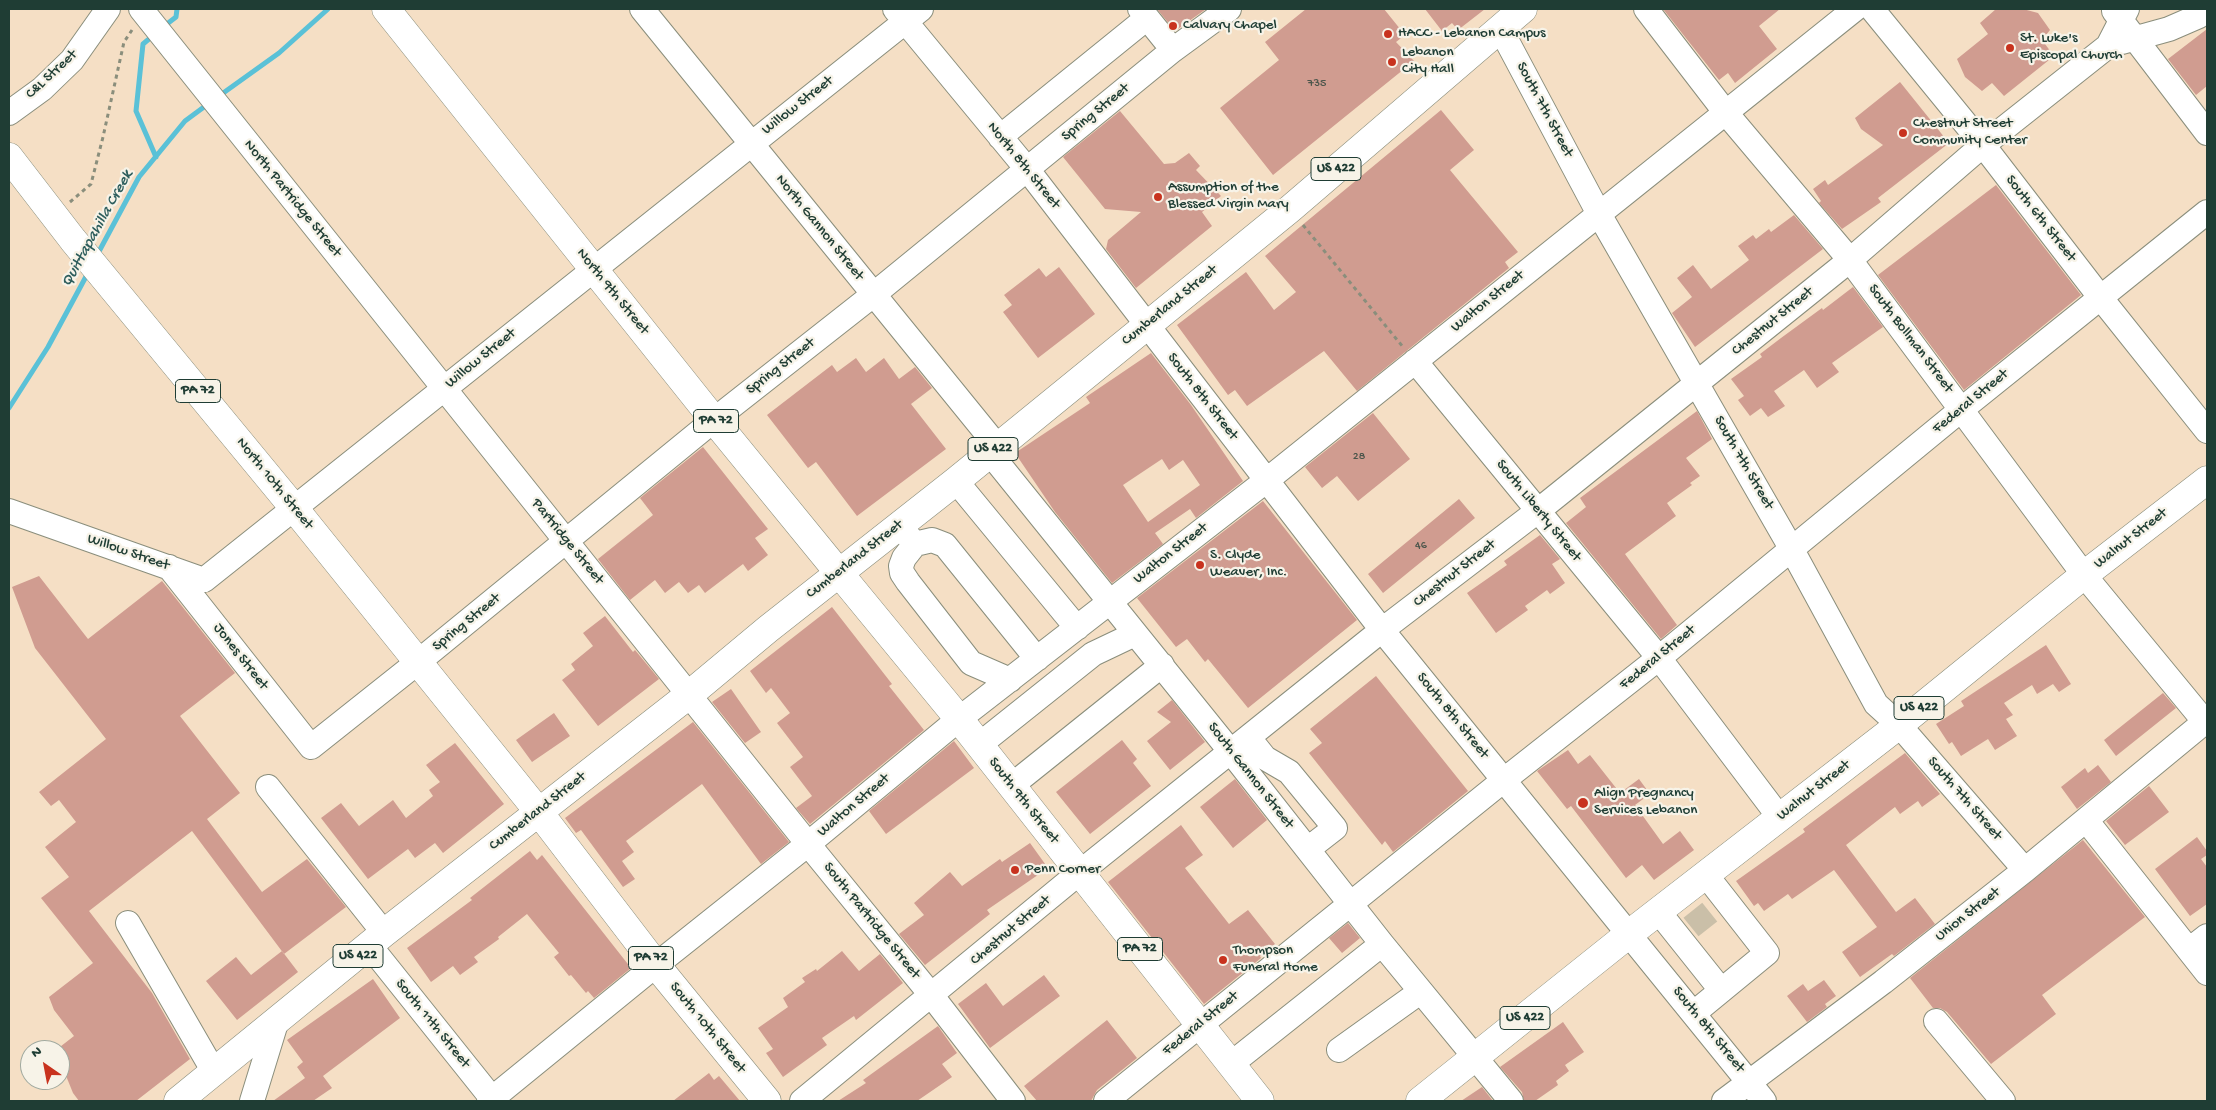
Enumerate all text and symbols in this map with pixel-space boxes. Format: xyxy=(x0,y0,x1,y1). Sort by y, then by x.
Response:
place label: Calvary Chapel xyxy=(1183,17,1277,35)
marker: Calvary Chapel xyxy=(1167,20,1179,32)
place label: HACC - Lebanon Campus xyxy=(1398,25,1546,43)
marker: HACC - Lebanon Campus xyxy=(1382,28,1394,40)
place label: St. Luke's Episcopal Church xyxy=(2020,30,2123,65)
marker: St. Luke's Episcopal Church xyxy=(2004,42,2016,54)
place label: Lebanon City Hall xyxy=(1402,44,1454,79)
street label: C&L Street xyxy=(22,47,82,103)
marker: Lebanon City Hall xyxy=(1386,56,1398,68)
street label: South 7th Street xyxy=(1511,59,1577,161)
street label: Willow Street xyxy=(759,73,837,139)
house number: 735 xyxy=(1308,77,1326,91)
street label: Spring Street xyxy=(1058,80,1134,146)
place label: Chestnut Street Community Center xyxy=(1913,115,2027,150)
street label: North 8th Street xyxy=(982,119,1064,213)
marker: Chestnut Street Community Center xyxy=(1897,127,1909,139)
street label: North Partridge Street xyxy=(239,137,345,261)
road number: US 422 xyxy=(1311,157,1361,180)
water label: Quittapahilla Creek xyxy=(58,167,138,291)
street label: North Gannon Street xyxy=(771,171,867,285)
street label: South 6th Street xyxy=(2001,172,2079,266)
place label: Assumption of the Blessed Virgin Mary xyxy=(1168,179,1289,214)
marker: Assumption of the Blessed Virgin Mary xyxy=(1152,191,1164,203)
street label: North 9th Street xyxy=(572,245,652,339)
street label: Cumberland Street xyxy=(1119,262,1221,350)
street label: Walton Street xyxy=(1448,267,1528,337)
street label: South Bollman Street xyxy=(1863,281,1957,397)
street label: Chestnut Street xyxy=(1729,284,1817,360)
street label: Willow Street xyxy=(442,325,520,393)
street label: Spring Street xyxy=(743,335,819,399)
street label: South 8th Street xyxy=(1162,350,1242,444)
street label: Federal Street xyxy=(1929,366,2013,438)
road number: PA 72 xyxy=(176,380,220,402)
road number: PA 72 xyxy=(694,410,738,432)
street label: South 7th Street xyxy=(1709,413,1777,513)
street label: North 10th Street xyxy=(231,434,317,534)
road number: US 422 xyxy=(968,438,1018,460)
house number: 28 xyxy=(1353,450,1365,464)
street label: South Liberty Street xyxy=(1491,456,1585,566)
street label: Partridge Street xyxy=(527,495,607,589)
street label: Walnut Street xyxy=(2091,505,2171,573)
street label: Cumberland Street xyxy=(803,517,907,603)
street label: Walton Street xyxy=(1130,520,1212,588)
street label: Willow Street xyxy=(85,531,171,575)
street label: Chestnut Street xyxy=(1410,536,1500,612)
house number: 46 xyxy=(1415,539,1427,553)
place label: S. Clyde Weaver, Inc. xyxy=(1210,547,1287,582)
marker: S. Clyde Weaver, Inc. xyxy=(1194,559,1206,571)
street label: Spring Street xyxy=(429,590,505,656)
street label: Jones Street xyxy=(208,620,272,694)
street label: Federal Street xyxy=(1616,622,1700,694)
street label: South 8th Street xyxy=(1412,669,1492,763)
road number: US 422 xyxy=(1894,696,1944,720)
street label: South Gannon Street xyxy=(1203,719,1297,833)
street label: South 7th Street xyxy=(1923,753,2005,845)
street label: South 9th Street xyxy=(984,754,1062,848)
street label: Walnut Street xyxy=(1774,757,1854,825)
street label: Cumberland Street xyxy=(486,769,590,855)
street label: Walton Street xyxy=(814,771,894,841)
place label: Align Pregnancy Services Lebanon xyxy=(1594,785,1697,820)
marker: Align Pregnancy Services Lebanon xyxy=(1576,796,1590,810)
street label: South Partridge Street xyxy=(818,859,924,983)
place label: Penn Corner xyxy=(1025,861,1100,879)
marker: Penn Corner xyxy=(1009,864,1021,876)
street label: Union Street xyxy=(1932,884,2004,946)
street label: Chestnut Street xyxy=(967,892,1055,970)
road number: PA 72 xyxy=(1118,938,1162,961)
place label: Thompson Funeral Home xyxy=(1233,942,1318,977)
road number: US 422 xyxy=(333,944,383,968)
road number: PA 72 xyxy=(628,946,674,970)
marker: Thompson Funeral Home xyxy=(1217,954,1229,966)
street label: South 11th Street xyxy=(391,976,473,1072)
street label: South 10th Street xyxy=(665,979,749,1077)
street label: South 8th Street xyxy=(1668,983,1748,1077)
street label: Federal Street xyxy=(1159,988,1243,1060)
road number: US 422 xyxy=(1500,1006,1550,1030)
north arrow xyxy=(20,1040,70,1090)
text: N xyxy=(29,1043,46,1062)

